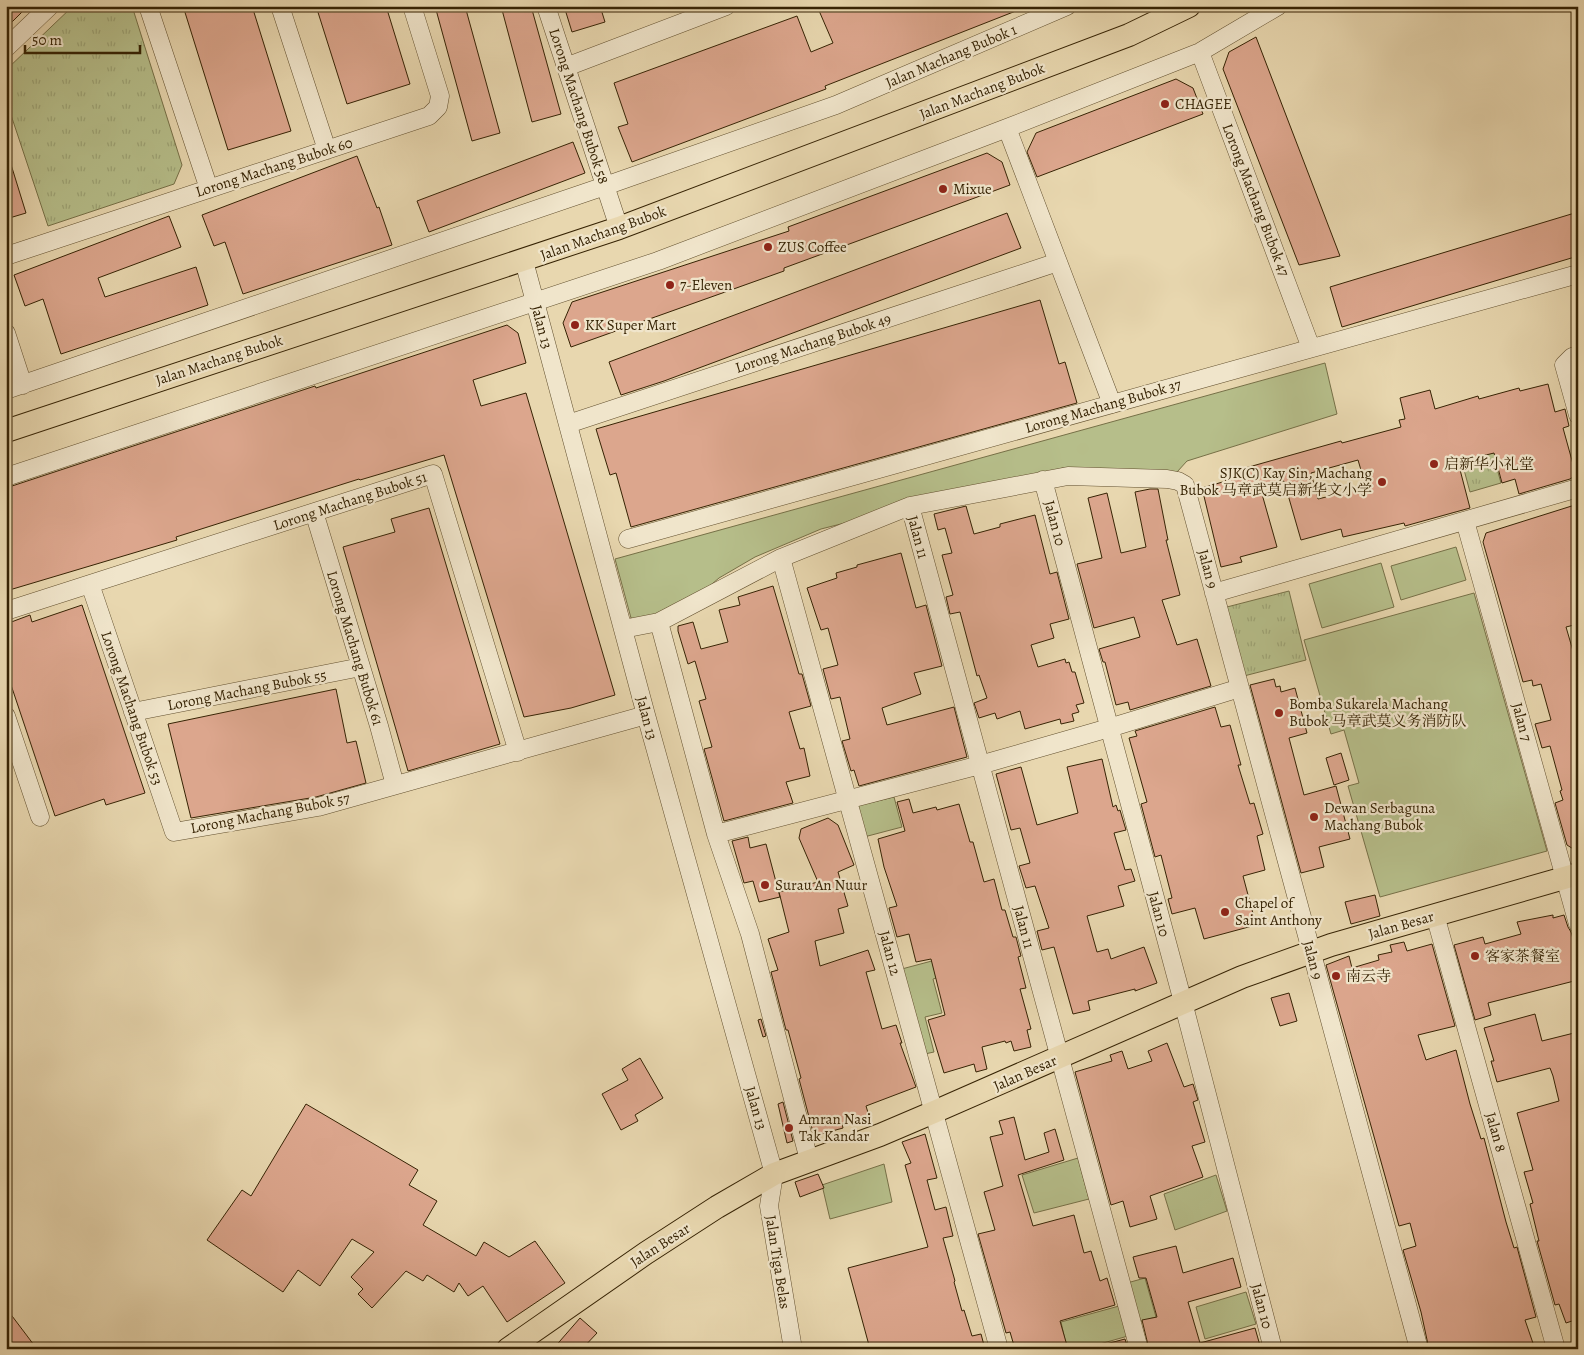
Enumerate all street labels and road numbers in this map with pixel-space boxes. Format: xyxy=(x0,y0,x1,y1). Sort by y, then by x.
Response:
street label: Jalan Machang Bubok 1 xyxy=(883,20,1019,92)
street label: Lorong Machang Bubok 58 xyxy=(544,26,614,186)
street label: Jalan Machang Bubok xyxy=(917,59,1047,123)
street label: Lorong Machang Bubok 47 xyxy=(1218,121,1295,280)
street label: Lorong Machang Bubok 60 xyxy=(193,132,355,202)
street label: Jalan Machang Bubok xyxy=(537,201,669,265)
street label: Jalan 13 xyxy=(527,303,557,351)
street label: Lorong Machang Bubok 49 xyxy=(733,308,894,378)
street label: Jalan Machang Bubok xyxy=(153,330,286,390)
street label: Lorong Machang Bubok 37 xyxy=(1023,374,1184,438)
street label: Lorong Machang Bubok 51 xyxy=(271,467,429,535)
street label: Jalan 10 xyxy=(1039,498,1071,548)
street label: Jalan 11 xyxy=(903,513,933,561)
street label: Jalan 9 xyxy=(1193,547,1223,591)
street label: Lorong Machang Bubok 61 xyxy=(322,568,388,728)
street label: Lorong Machang Bubok 53 xyxy=(96,628,168,788)
street label: Lorong Machang Bubok 55 xyxy=(166,665,328,715)
street label: Jalan 13 xyxy=(632,694,662,742)
street label: Jalan 7 xyxy=(1507,700,1537,744)
street label: Lorong Machang Bubok 57 xyxy=(189,788,352,838)
street label: Jalan 10 xyxy=(1143,889,1175,939)
street label: Jalan 11 xyxy=(1009,903,1039,951)
street label: Jalan Besar xyxy=(1366,906,1436,944)
street label: Jalan 12 xyxy=(874,928,906,978)
street label: Jalan 9 xyxy=(1298,938,1328,982)
street label: Jalan Besar xyxy=(990,1050,1060,1096)
street label: Jalan 13 xyxy=(740,1084,772,1132)
street label: Jalan 8 xyxy=(1481,1110,1511,1154)
street label: Jalan Tiga Belas xyxy=(761,1214,795,1310)
street label: Jalan Besar xyxy=(626,1218,694,1272)
street label: Jalan 10 xyxy=(1246,1281,1278,1331)

